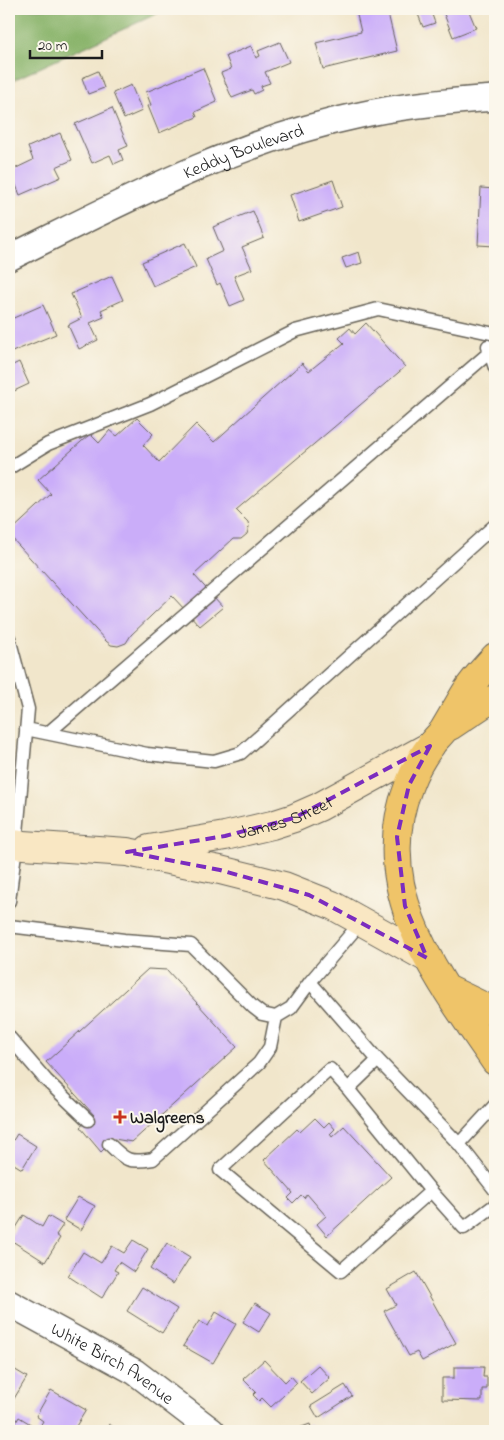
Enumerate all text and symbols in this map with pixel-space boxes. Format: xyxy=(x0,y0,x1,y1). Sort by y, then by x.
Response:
scale bar xyxy=(30,28,102,60)
text: 20 m xyxy=(38,35,68,57)
street label: Keddy Boulevard xyxy=(180,119,307,187)
street label: James Street xyxy=(235,791,339,848)
place label: Walgreens xyxy=(130,1106,205,1133)
marker: Walgreens xyxy=(114,1111,126,1123)
street label: White Birch Avenue xyxy=(46,1317,179,1413)

